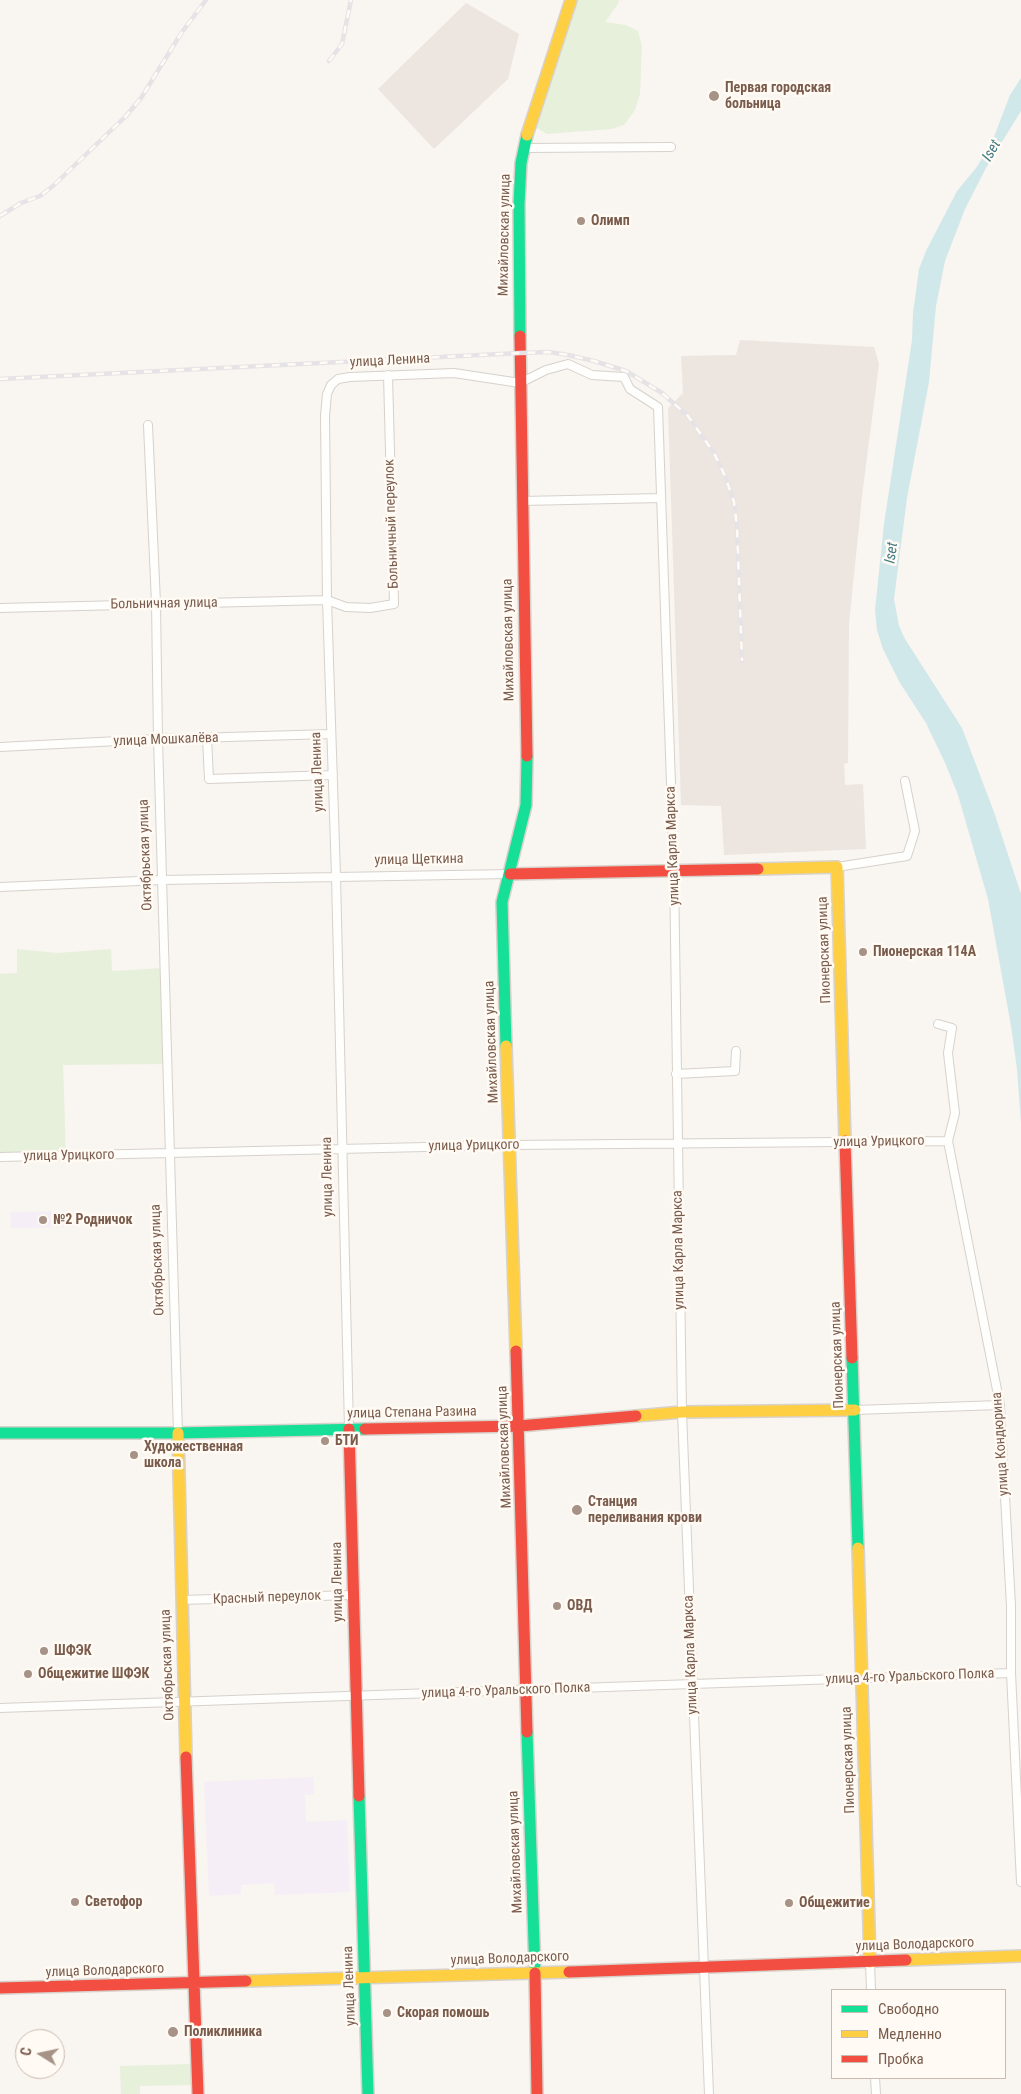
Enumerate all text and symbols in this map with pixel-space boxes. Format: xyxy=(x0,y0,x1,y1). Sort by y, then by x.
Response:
place label: Первая городская больница xyxy=(725,80,831,112)
marker: Первая городская больница xyxy=(707,89,721,103)
water label: Iset xyxy=(979,137,1005,165)
street label: Михайловская улица xyxy=(496,174,514,296)
place label: Олимп xyxy=(591,213,630,229)
marker: Олимп xyxy=(575,215,587,227)
street label: улица Ленина xyxy=(349,351,431,371)
street label: Больничный переулок xyxy=(381,459,403,589)
water label: Iset xyxy=(882,541,902,565)
street label: Михайловская улица xyxy=(500,579,518,701)
street label: Больничная улица xyxy=(110,595,218,613)
street label: улица Мошкалёва xyxy=(113,730,219,750)
street label: улица Ленина xyxy=(308,732,328,812)
street label: улица Карла Маркса xyxy=(663,786,683,906)
street label: Октябрьская улица xyxy=(136,799,156,911)
street label: улица Щеткина xyxy=(374,851,464,869)
street label: Пионерская улица xyxy=(815,896,835,1004)
place label: Пионерская 114А xyxy=(873,944,976,960)
marker: Пионерская 114А xyxy=(857,946,869,958)
street label: Михайловская улица xyxy=(481,980,503,1104)
street label: улица Урицкого xyxy=(833,1133,925,1151)
street label: улица Ленина xyxy=(319,1137,337,1217)
street label: улица Урицкого xyxy=(428,1137,520,1155)
street label: улица Урицкого xyxy=(23,1147,115,1165)
street label: улица Карла Маркса xyxy=(670,1190,688,1310)
street label: Октябрьская улица xyxy=(148,1204,168,1316)
place label: №2 Родничок xyxy=(53,1212,133,1228)
marker: №2 Родничок xyxy=(37,1214,49,1226)
street label: Пионерская улица xyxy=(828,1301,848,1409)
street label: Михайловская улица xyxy=(494,1385,516,1509)
street label: улица Кондюрина xyxy=(989,1391,1013,1497)
street label: улица Степана Разина xyxy=(347,1403,477,1423)
place label: БТИ xyxy=(335,1433,359,1449)
marker: БТИ xyxy=(319,1435,331,1447)
place label: Художественная школа xyxy=(144,1439,243,1471)
marker: Художественная школа xyxy=(128,1449,140,1461)
place label: Станция переливания крови xyxy=(588,1494,702,1526)
marker: Станция переливания крови xyxy=(570,1503,584,1517)
street label: улица Ленина xyxy=(329,1542,347,1622)
street label: Красный переулок xyxy=(213,1588,321,1608)
street label: улица Карла Маркса xyxy=(681,1595,701,1715)
place label: ОВД xyxy=(567,1598,592,1614)
marker: ОВД xyxy=(551,1600,563,1612)
street label: Октябрьская улица xyxy=(158,1609,178,1721)
place label: ШФЭК xyxy=(54,1643,92,1659)
marker: ШФЭК xyxy=(38,1645,50,1657)
place label: Общежитие ШФЭК xyxy=(38,1666,149,1682)
street label: улица 4-го Уральского Полка xyxy=(825,1666,995,1688)
marker: Общежитие ШФЭК xyxy=(22,1668,34,1680)
street label: улица 4-го Уральского Полка xyxy=(421,1680,591,1702)
street label: Пионерская улица xyxy=(839,1706,859,1814)
street label: Михайловская улица xyxy=(505,1790,527,1914)
place label: Светофор xyxy=(85,1894,142,1910)
place label: Общежитие xyxy=(799,1895,870,1911)
marker: Светофор xyxy=(69,1896,81,1908)
marker: Общежитие xyxy=(783,1897,795,1909)
street label: улица Володарского xyxy=(855,1935,975,1955)
street label: улица Ленина xyxy=(340,1946,360,2026)
street label: улица Володарского xyxy=(450,1949,570,1969)
street label: улица Володарского xyxy=(45,1961,165,1981)
legend xyxy=(831,1989,1006,2079)
text: Свободно xyxy=(878,2000,939,2018)
place label: Скорая помошь xyxy=(397,2005,490,2021)
marker: Скорая помошь xyxy=(381,2007,393,2019)
place label: Поликлиника xyxy=(184,2024,262,2040)
marker: Поликлиника xyxy=(166,2025,180,2039)
text: Медленно xyxy=(878,2025,942,2043)
north arrow xyxy=(15,2029,65,2079)
text: С xyxy=(18,2046,35,2057)
text: Пробка xyxy=(878,2050,924,2068)

